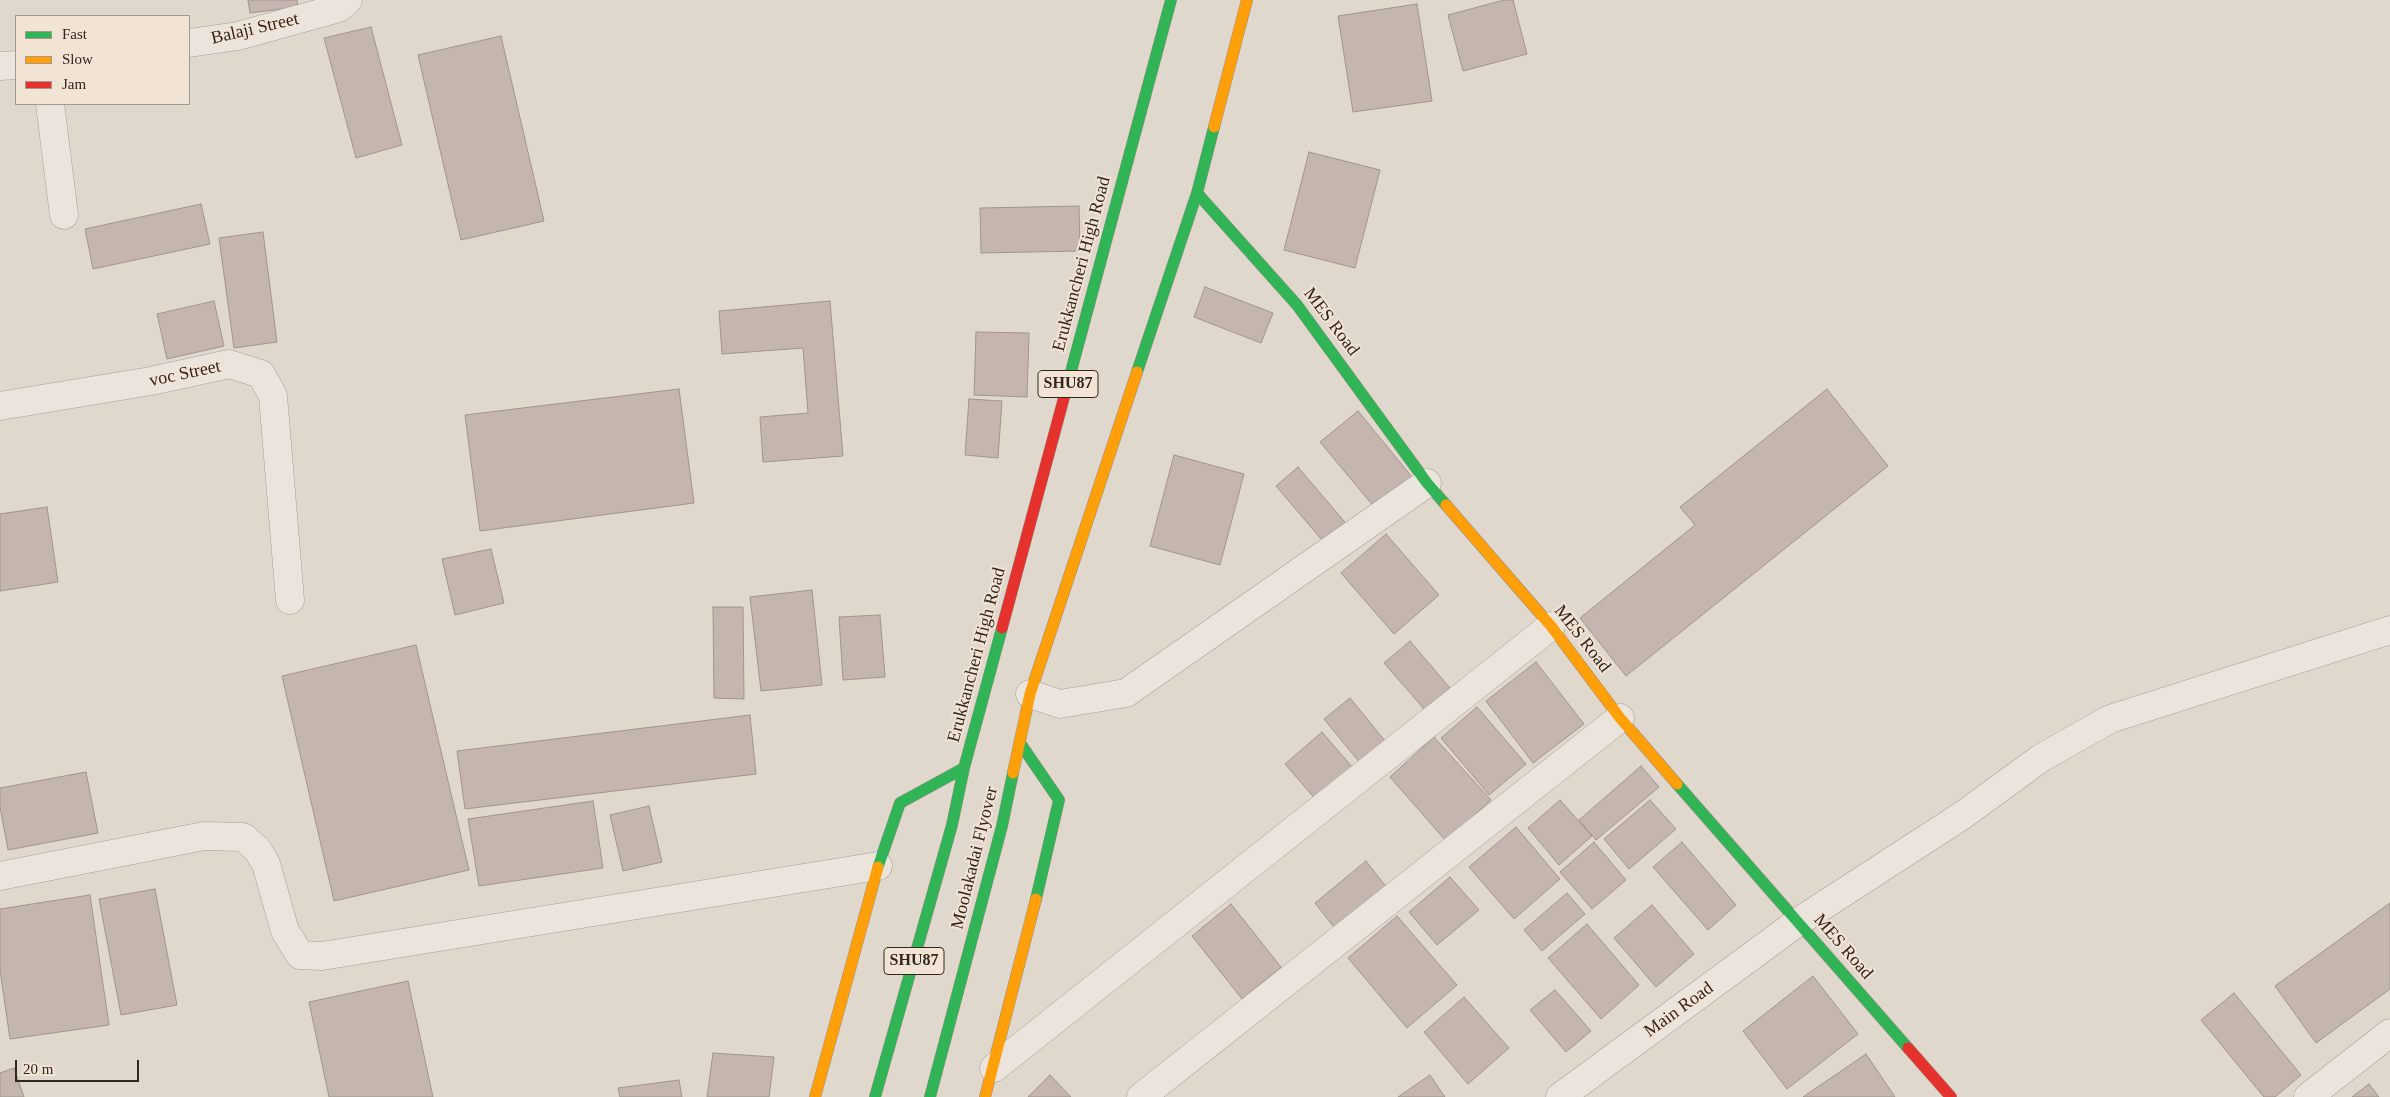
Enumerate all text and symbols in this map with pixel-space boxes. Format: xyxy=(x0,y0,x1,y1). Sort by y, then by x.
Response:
street label: Balaji Street xyxy=(209,8,301,50)
legend xyxy=(15,15,190,105)
text: Fast xyxy=(62,26,87,42)
text: Slow xyxy=(62,51,93,67)
text: Jam xyxy=(62,76,86,92)
street label: Erukkancheri High Road xyxy=(1048,174,1116,354)
street label: MES Road xyxy=(1298,284,1364,360)
street label: voc Street xyxy=(147,356,223,392)
road number: SHU87 xyxy=(1038,370,1098,398)
street label: Erukkancheri High Road xyxy=(943,565,1011,745)
street label: MES Road xyxy=(1549,601,1615,677)
street label: Moolakadai Flyover xyxy=(947,784,1003,932)
street label: MES Road xyxy=(1809,910,1877,984)
road number: SHU87 xyxy=(884,948,944,974)
street label: Main Road xyxy=(1640,978,1718,1042)
scale bar xyxy=(18,1050,141,1082)
text: 20 m xyxy=(23,1061,53,1077)

